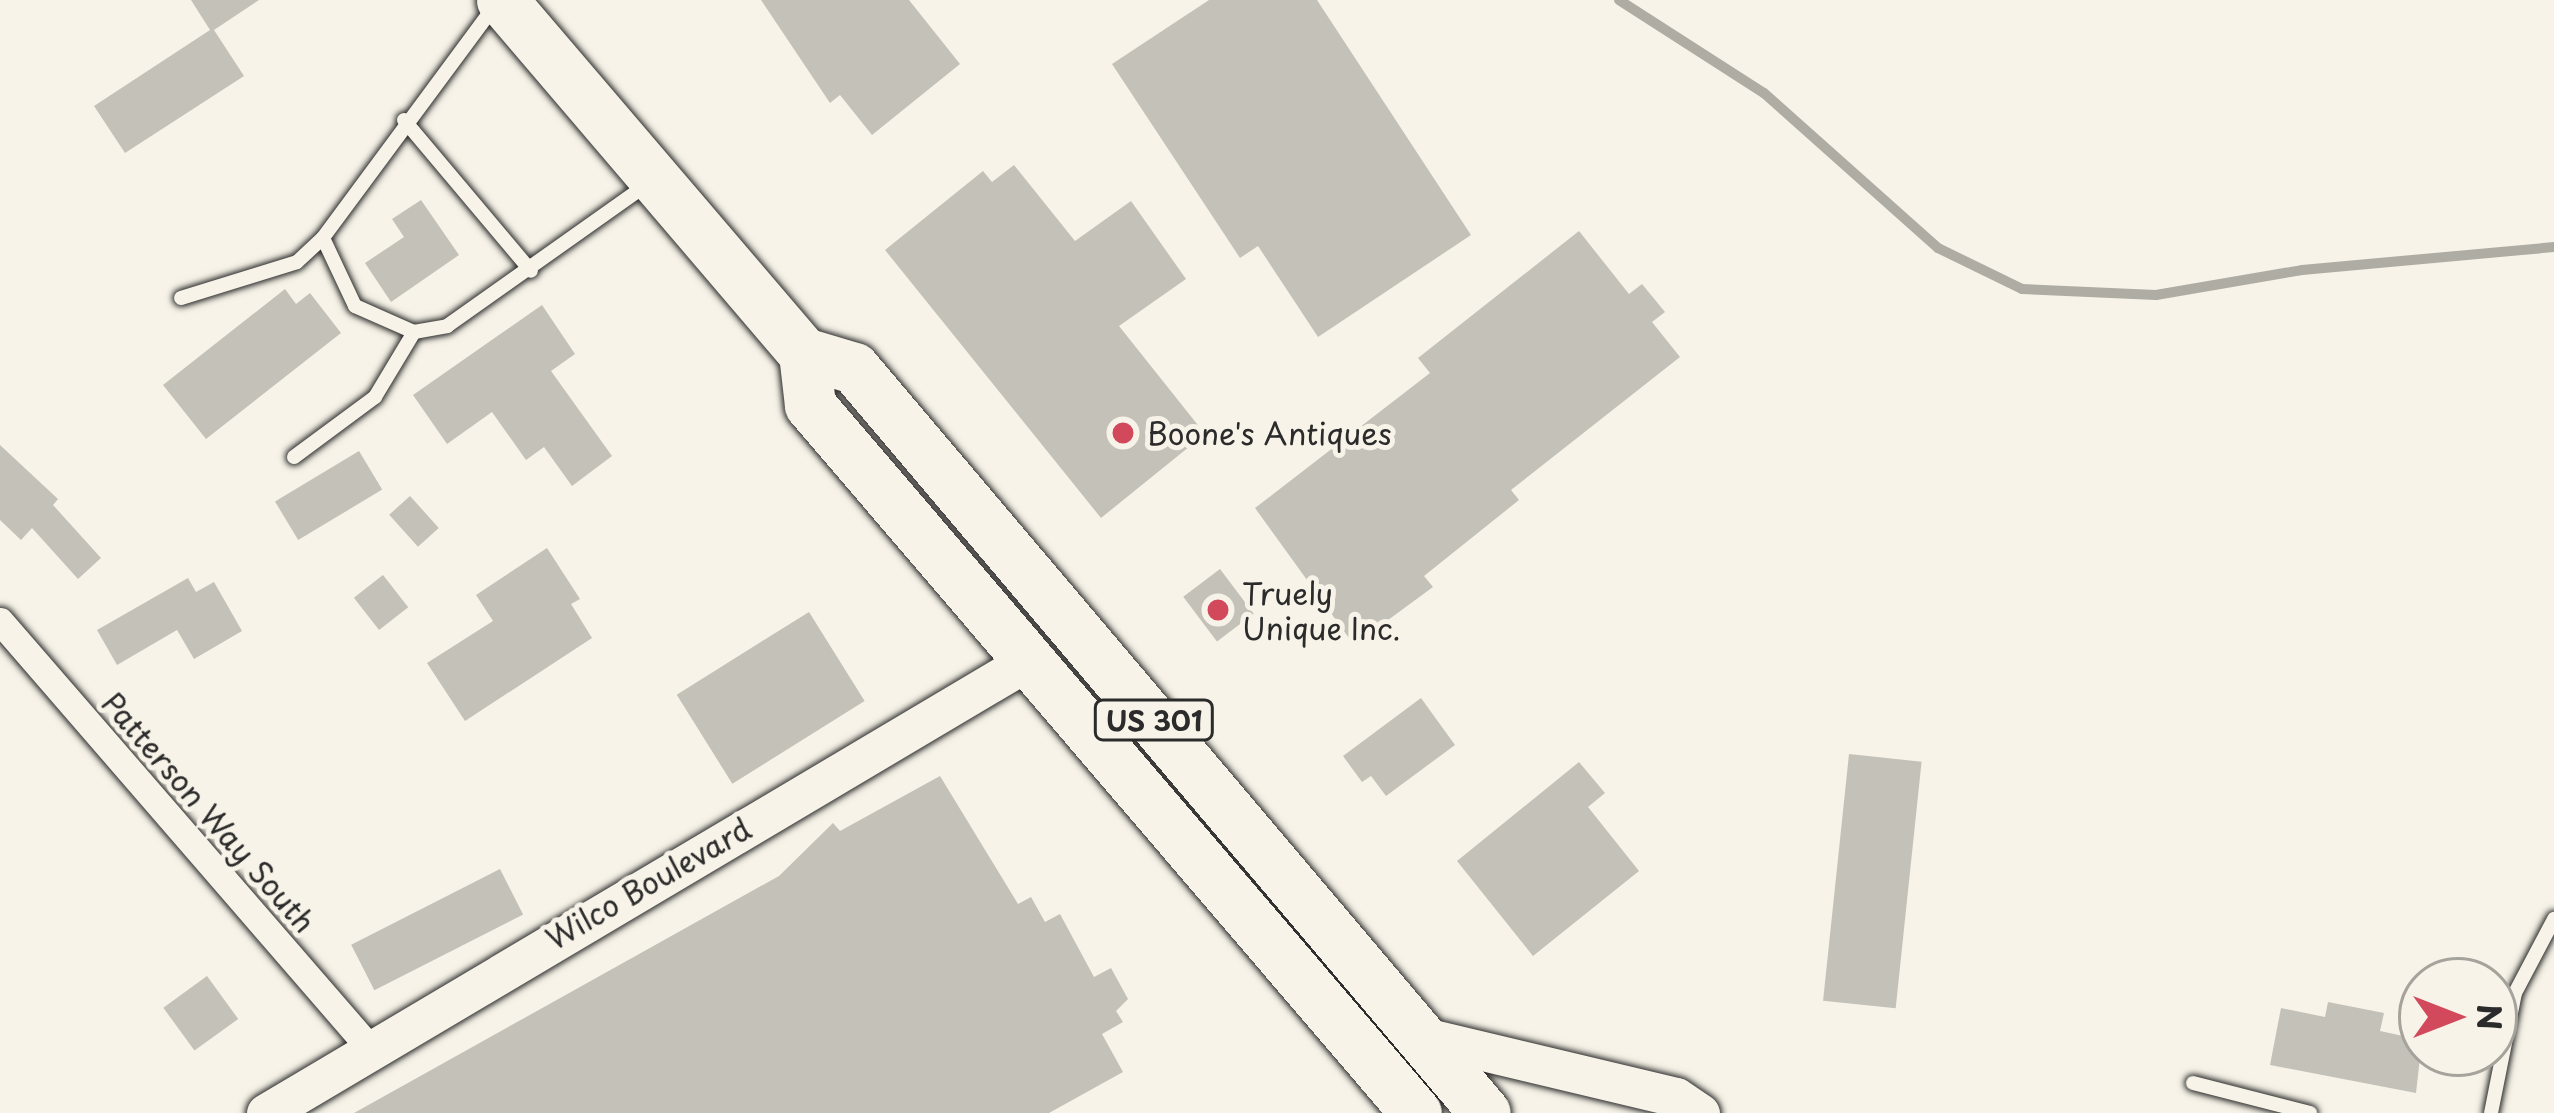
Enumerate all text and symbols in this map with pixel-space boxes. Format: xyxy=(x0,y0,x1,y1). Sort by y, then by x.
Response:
place label: Boone's Antiques xyxy=(1147,415,1392,451)
marker: Boone's Antiques xyxy=(1110,420,1136,446)
place label: Truely Unique Inc. xyxy=(1242,575,1403,646)
marker: Truely Unique Inc. xyxy=(1205,597,1231,623)
street label: Patterson Way South xyxy=(95,685,323,939)
road number: US 301 xyxy=(1094,699,1214,741)
street label: Wilco Boulevard xyxy=(538,809,758,957)
north arrow xyxy=(2398,957,2518,1077)
text: N xyxy=(2466,1004,2516,1030)

